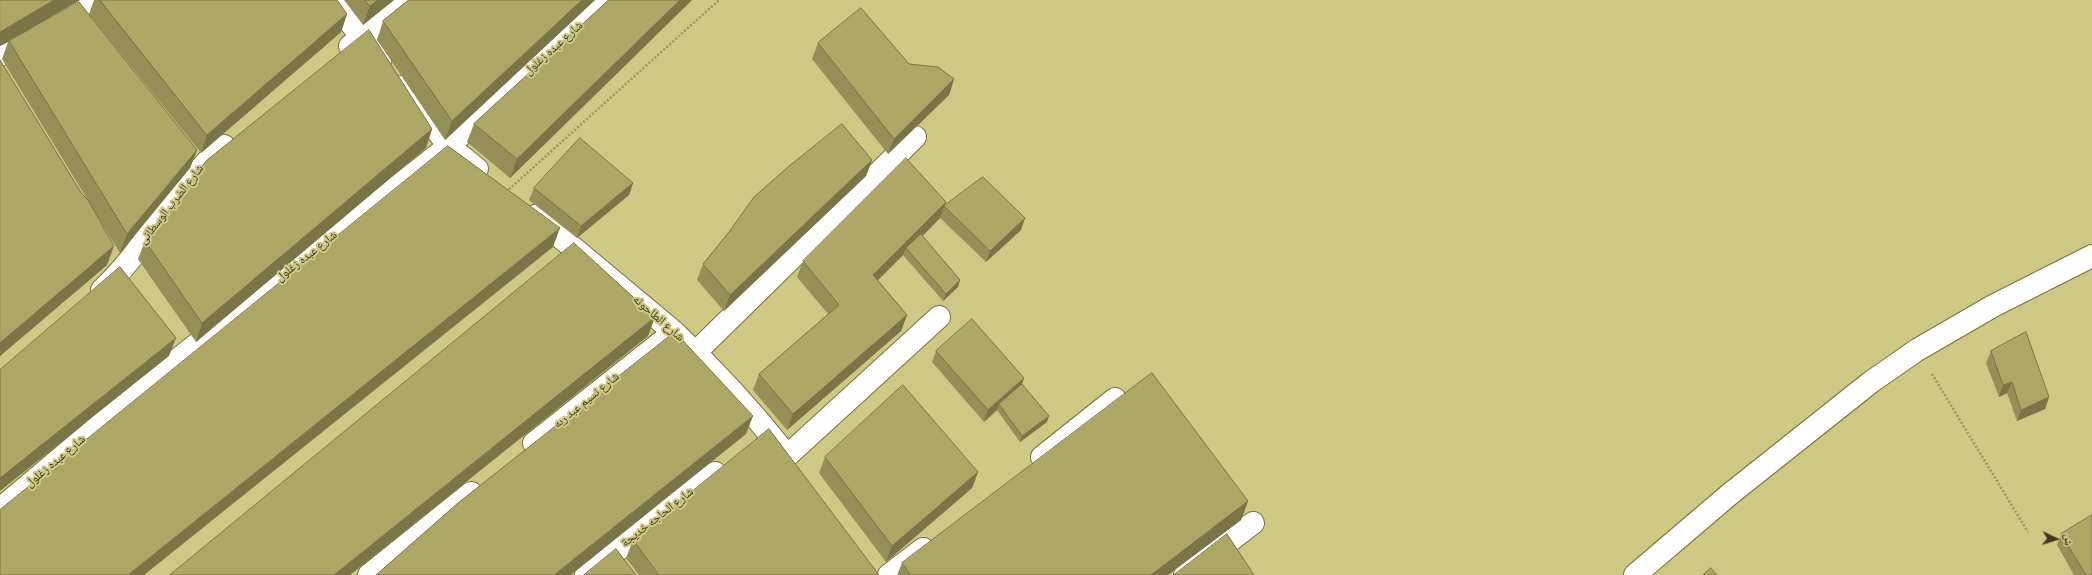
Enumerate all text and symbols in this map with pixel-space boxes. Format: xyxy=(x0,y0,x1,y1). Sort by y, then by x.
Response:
street label: شارع عبده زغلول xyxy=(522,19,586,79)
street label: شارع الضرب الوسطانى xyxy=(136,162,208,248)
street label: شارع عبده زغلول xyxy=(273,229,341,285)
street label: شارع الطاحونه xyxy=(629,293,687,345)
street label: شارع نسيم عبد ربه xyxy=(551,370,623,432)
street label: شارع عبده زغلول xyxy=(23,433,89,491)
street label: شارع الحاجه خديجة xyxy=(619,485,697,551)
north arrow xyxy=(2036,519,2076,559)
text: ش xyxy=(2061,534,2076,546)

